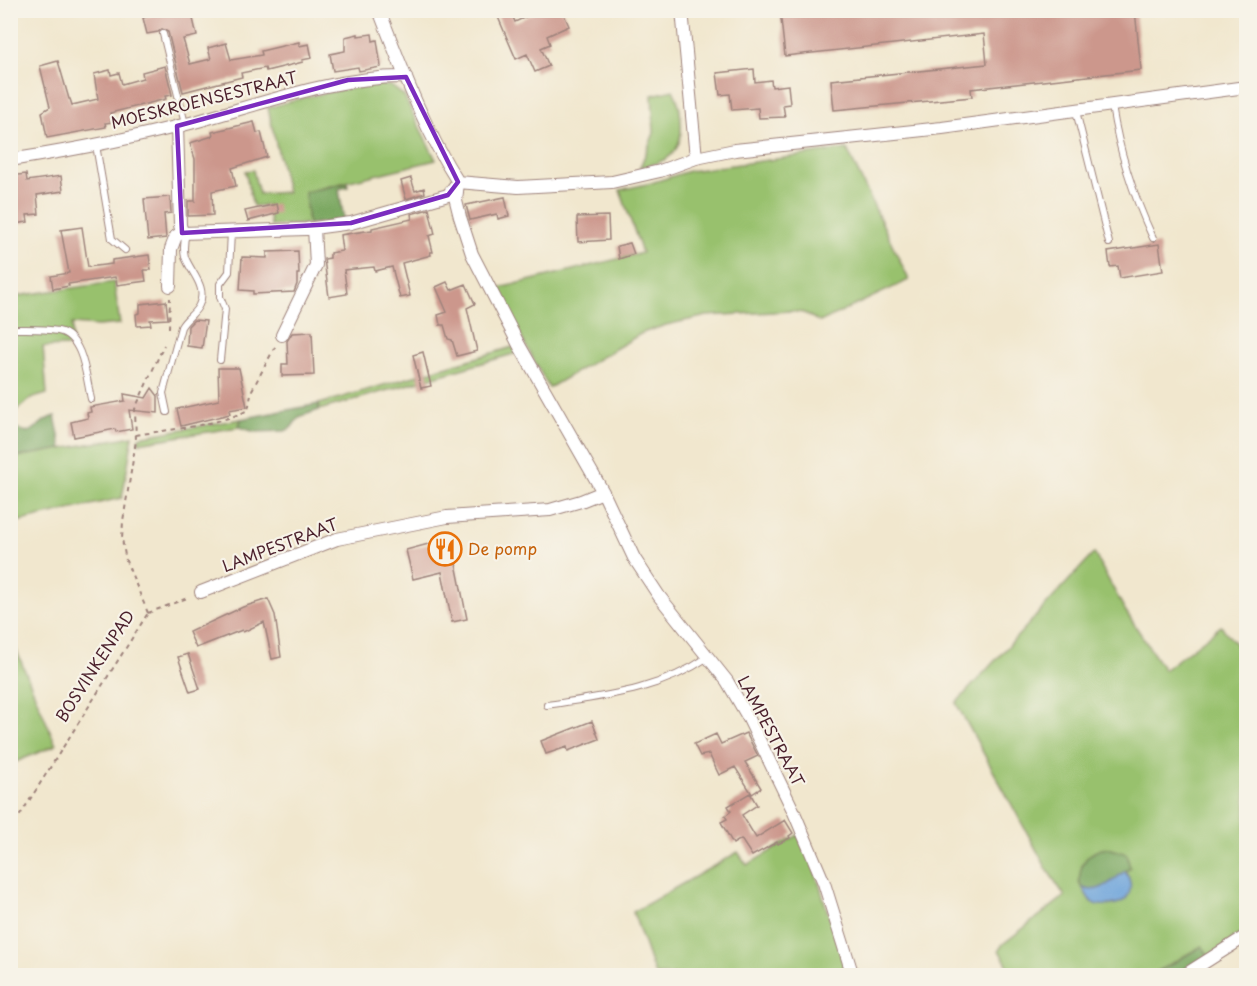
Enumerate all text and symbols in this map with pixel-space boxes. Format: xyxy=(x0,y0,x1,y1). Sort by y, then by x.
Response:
street label: MOESKROENSESTRAAT xyxy=(108,64,300,134)
street label: LAMPESTRAAT xyxy=(218,511,341,577)
restaurant icon: De pomp xyxy=(427,531,463,567)
place label: De pomp xyxy=(468,536,537,560)
street label: BOSVINKENPAD xyxy=(49,605,140,726)
street label: LAMPESTRAAT xyxy=(733,671,811,790)

